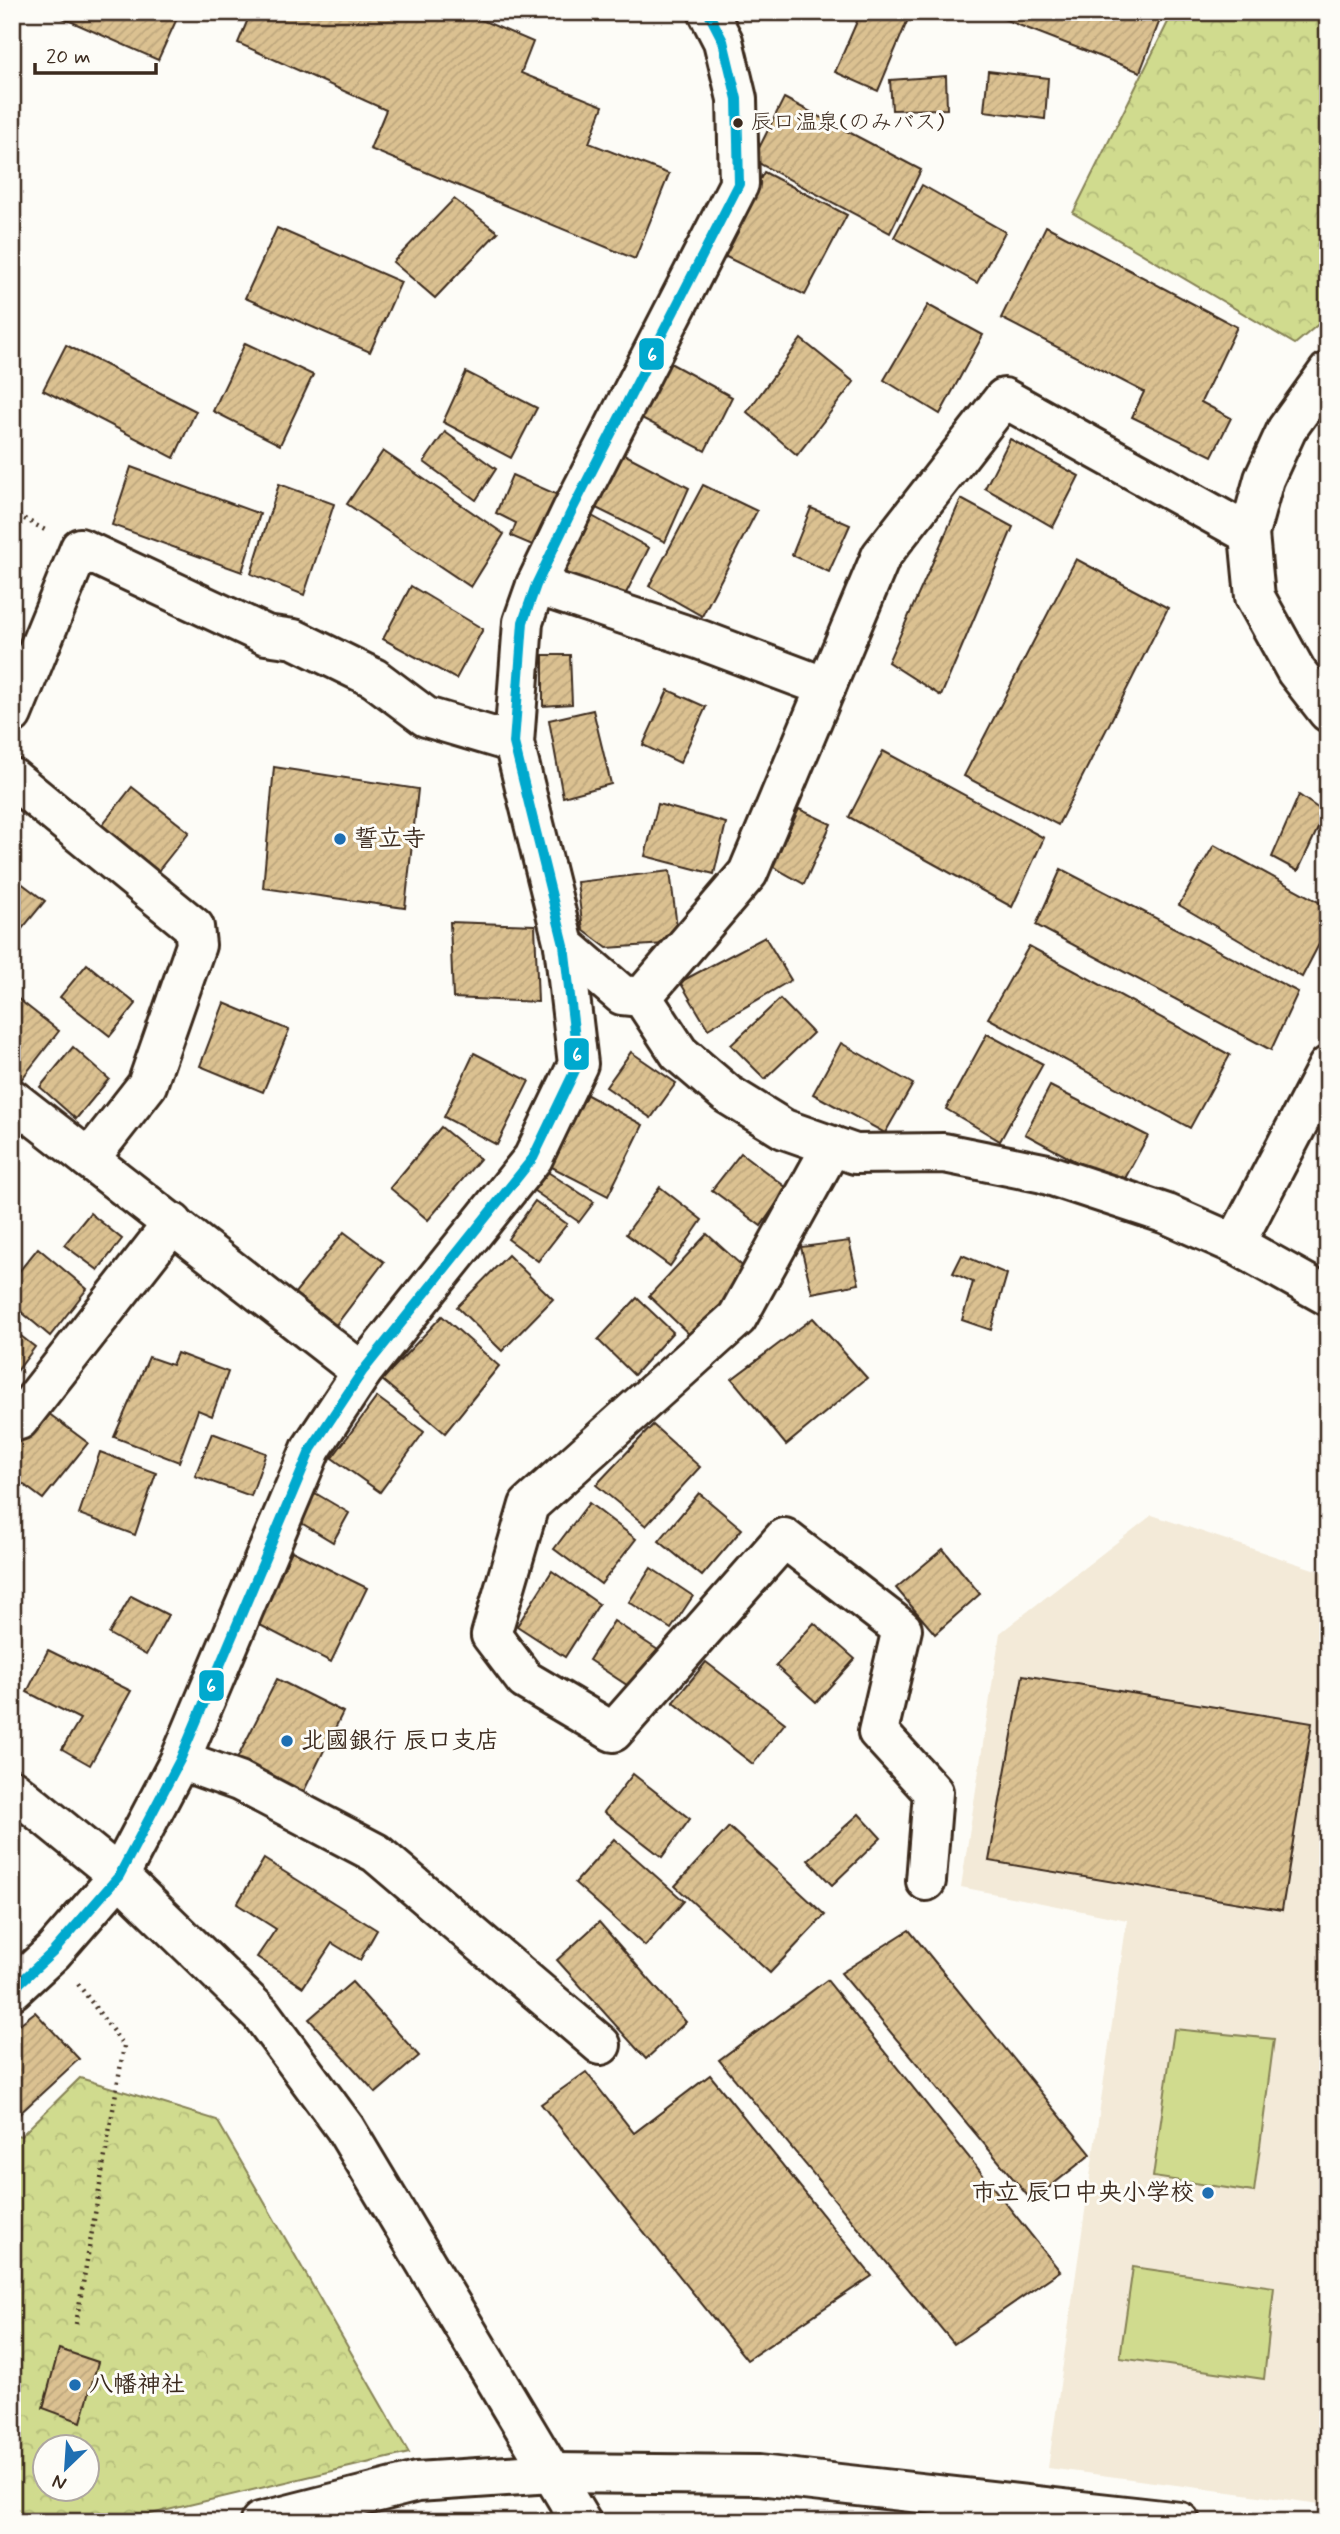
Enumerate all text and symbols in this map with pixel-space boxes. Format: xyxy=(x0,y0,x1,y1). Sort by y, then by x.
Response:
scale bar xyxy=(35,32,156,76)
text: 20 m xyxy=(46,43,91,71)
place label: 辰口温泉(のみバス) xyxy=(751,109,944,137)
marker: 辰口温泉(のみバス) xyxy=(731,116,745,130)
line badge: 6 xyxy=(638,337,665,371)
text: 6 xyxy=(647,343,657,368)
place label: 誓立寺 xyxy=(354,824,426,855)
marker: 誓立寺 xyxy=(332,831,348,847)
line badge: 6 xyxy=(563,1037,590,1071)
text: 6 xyxy=(572,1043,582,1068)
line badge: 6 xyxy=(198,1669,225,1702)
text: 6 xyxy=(206,1674,216,1699)
place label: 北國銀行 辰口支店 xyxy=(301,1726,499,1757)
marker: 北國銀行 辰口支店 xyxy=(279,1733,295,1749)
place label: 市立 辰口中央小学校 xyxy=(972,2178,1194,2209)
marker: 市立 辰口中央小学校 xyxy=(1200,2185,1216,2201)
place label: 八幡神社 xyxy=(89,2370,185,2401)
marker: 八幡神社 xyxy=(67,2377,83,2393)
north arrow xyxy=(32,2432,102,2502)
text: N xyxy=(48,2468,70,2496)

